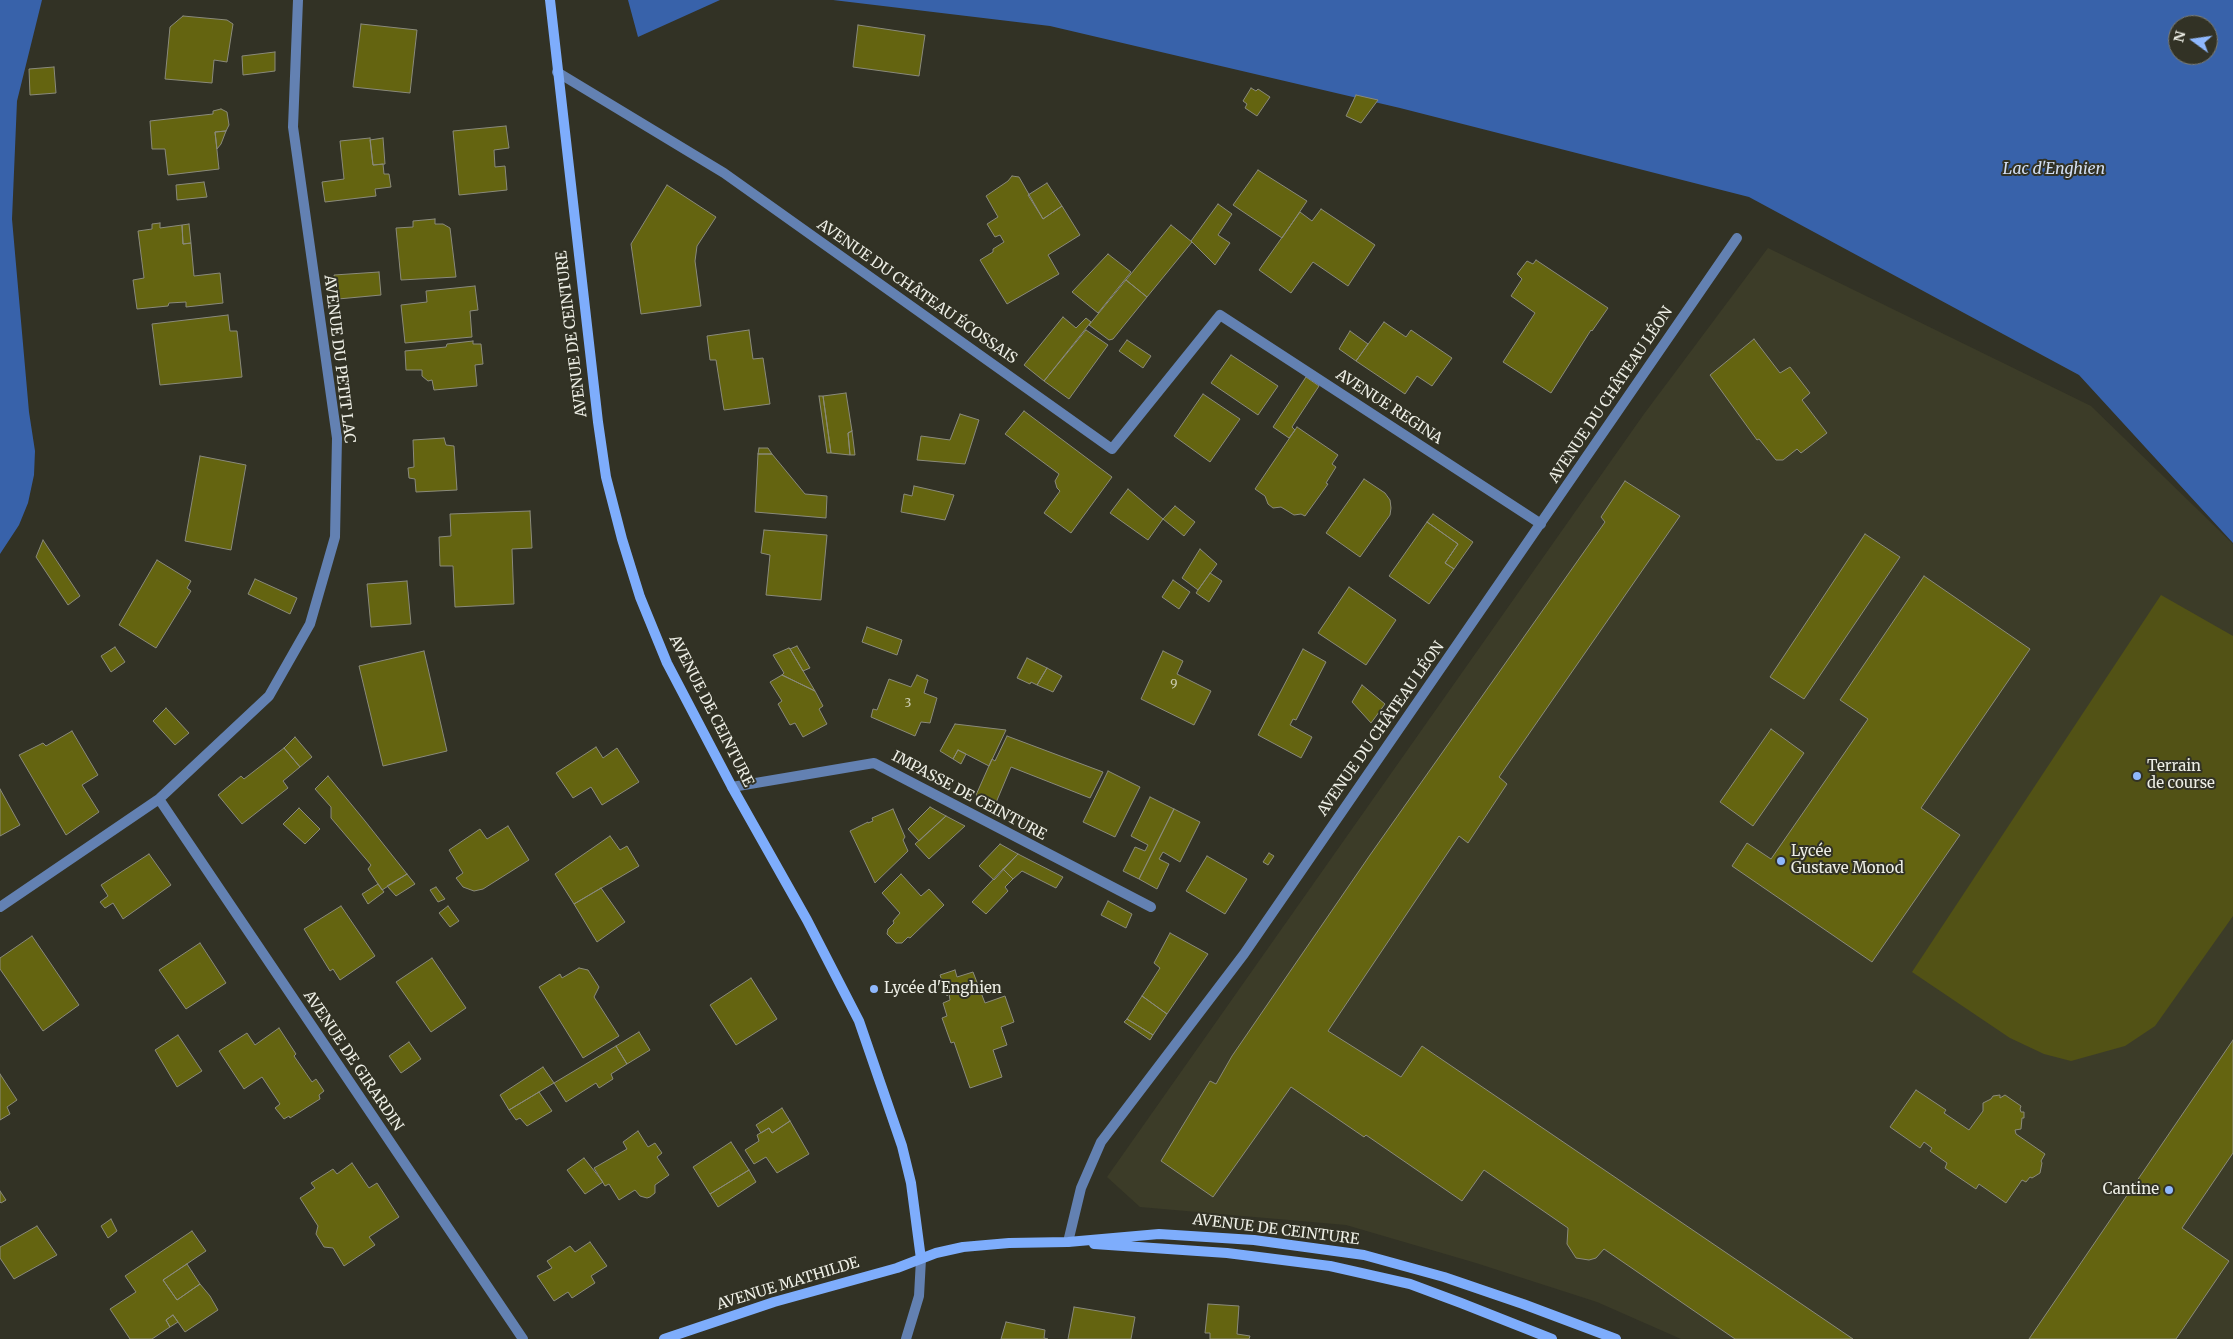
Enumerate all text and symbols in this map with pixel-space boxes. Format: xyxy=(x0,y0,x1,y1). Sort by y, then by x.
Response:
north arrow xyxy=(2168,15,2218,65)
text: N xyxy=(2169,29,2189,44)
water label: Lac d'Enghien xyxy=(2003,159,2105,179)
street label: AVENUE DU CHÂTEAU ÉCOSSAIS xyxy=(814,216,1020,368)
street label: AVENUE DE CEINTURE xyxy=(553,250,591,418)
street label: AVENUE DU PETIT LAC xyxy=(320,274,358,444)
street label: AVENUE DU CHÂTEAU LÉON xyxy=(1545,304,1677,486)
street label: AVENUE REGINA xyxy=(1332,366,1446,448)
street label: AVENUE DE CEINTURE xyxy=(665,632,757,790)
street label: AVENUE DU CHÂTEAU LÉON xyxy=(1314,638,1448,820)
house number: 9 xyxy=(1170,678,1178,692)
house number: 3 xyxy=(905,697,911,711)
street label: IMPASSE DE CEINTURE xyxy=(889,748,1049,844)
place label: Terrain de course xyxy=(2147,758,2215,793)
marker: Terrain de course xyxy=(2131,770,2143,782)
place label: Lycée Gustave Monod xyxy=(1791,843,1904,878)
marker: Lycée Gustave Monod xyxy=(1775,855,1787,867)
place label: Lycée d'Enghien xyxy=(884,980,1002,998)
marker: Lycée d'Enghien xyxy=(868,983,880,995)
street label: AVENUE DE GIRARDIN xyxy=(299,987,407,1135)
place label: Cantine xyxy=(2103,1181,2159,1199)
marker: Cantine xyxy=(2163,1184,2175,1196)
street label: AVENUE DE CEINTURE xyxy=(1192,1211,1360,1249)
street label: AVENUE MATHILDE xyxy=(715,1254,861,1314)

